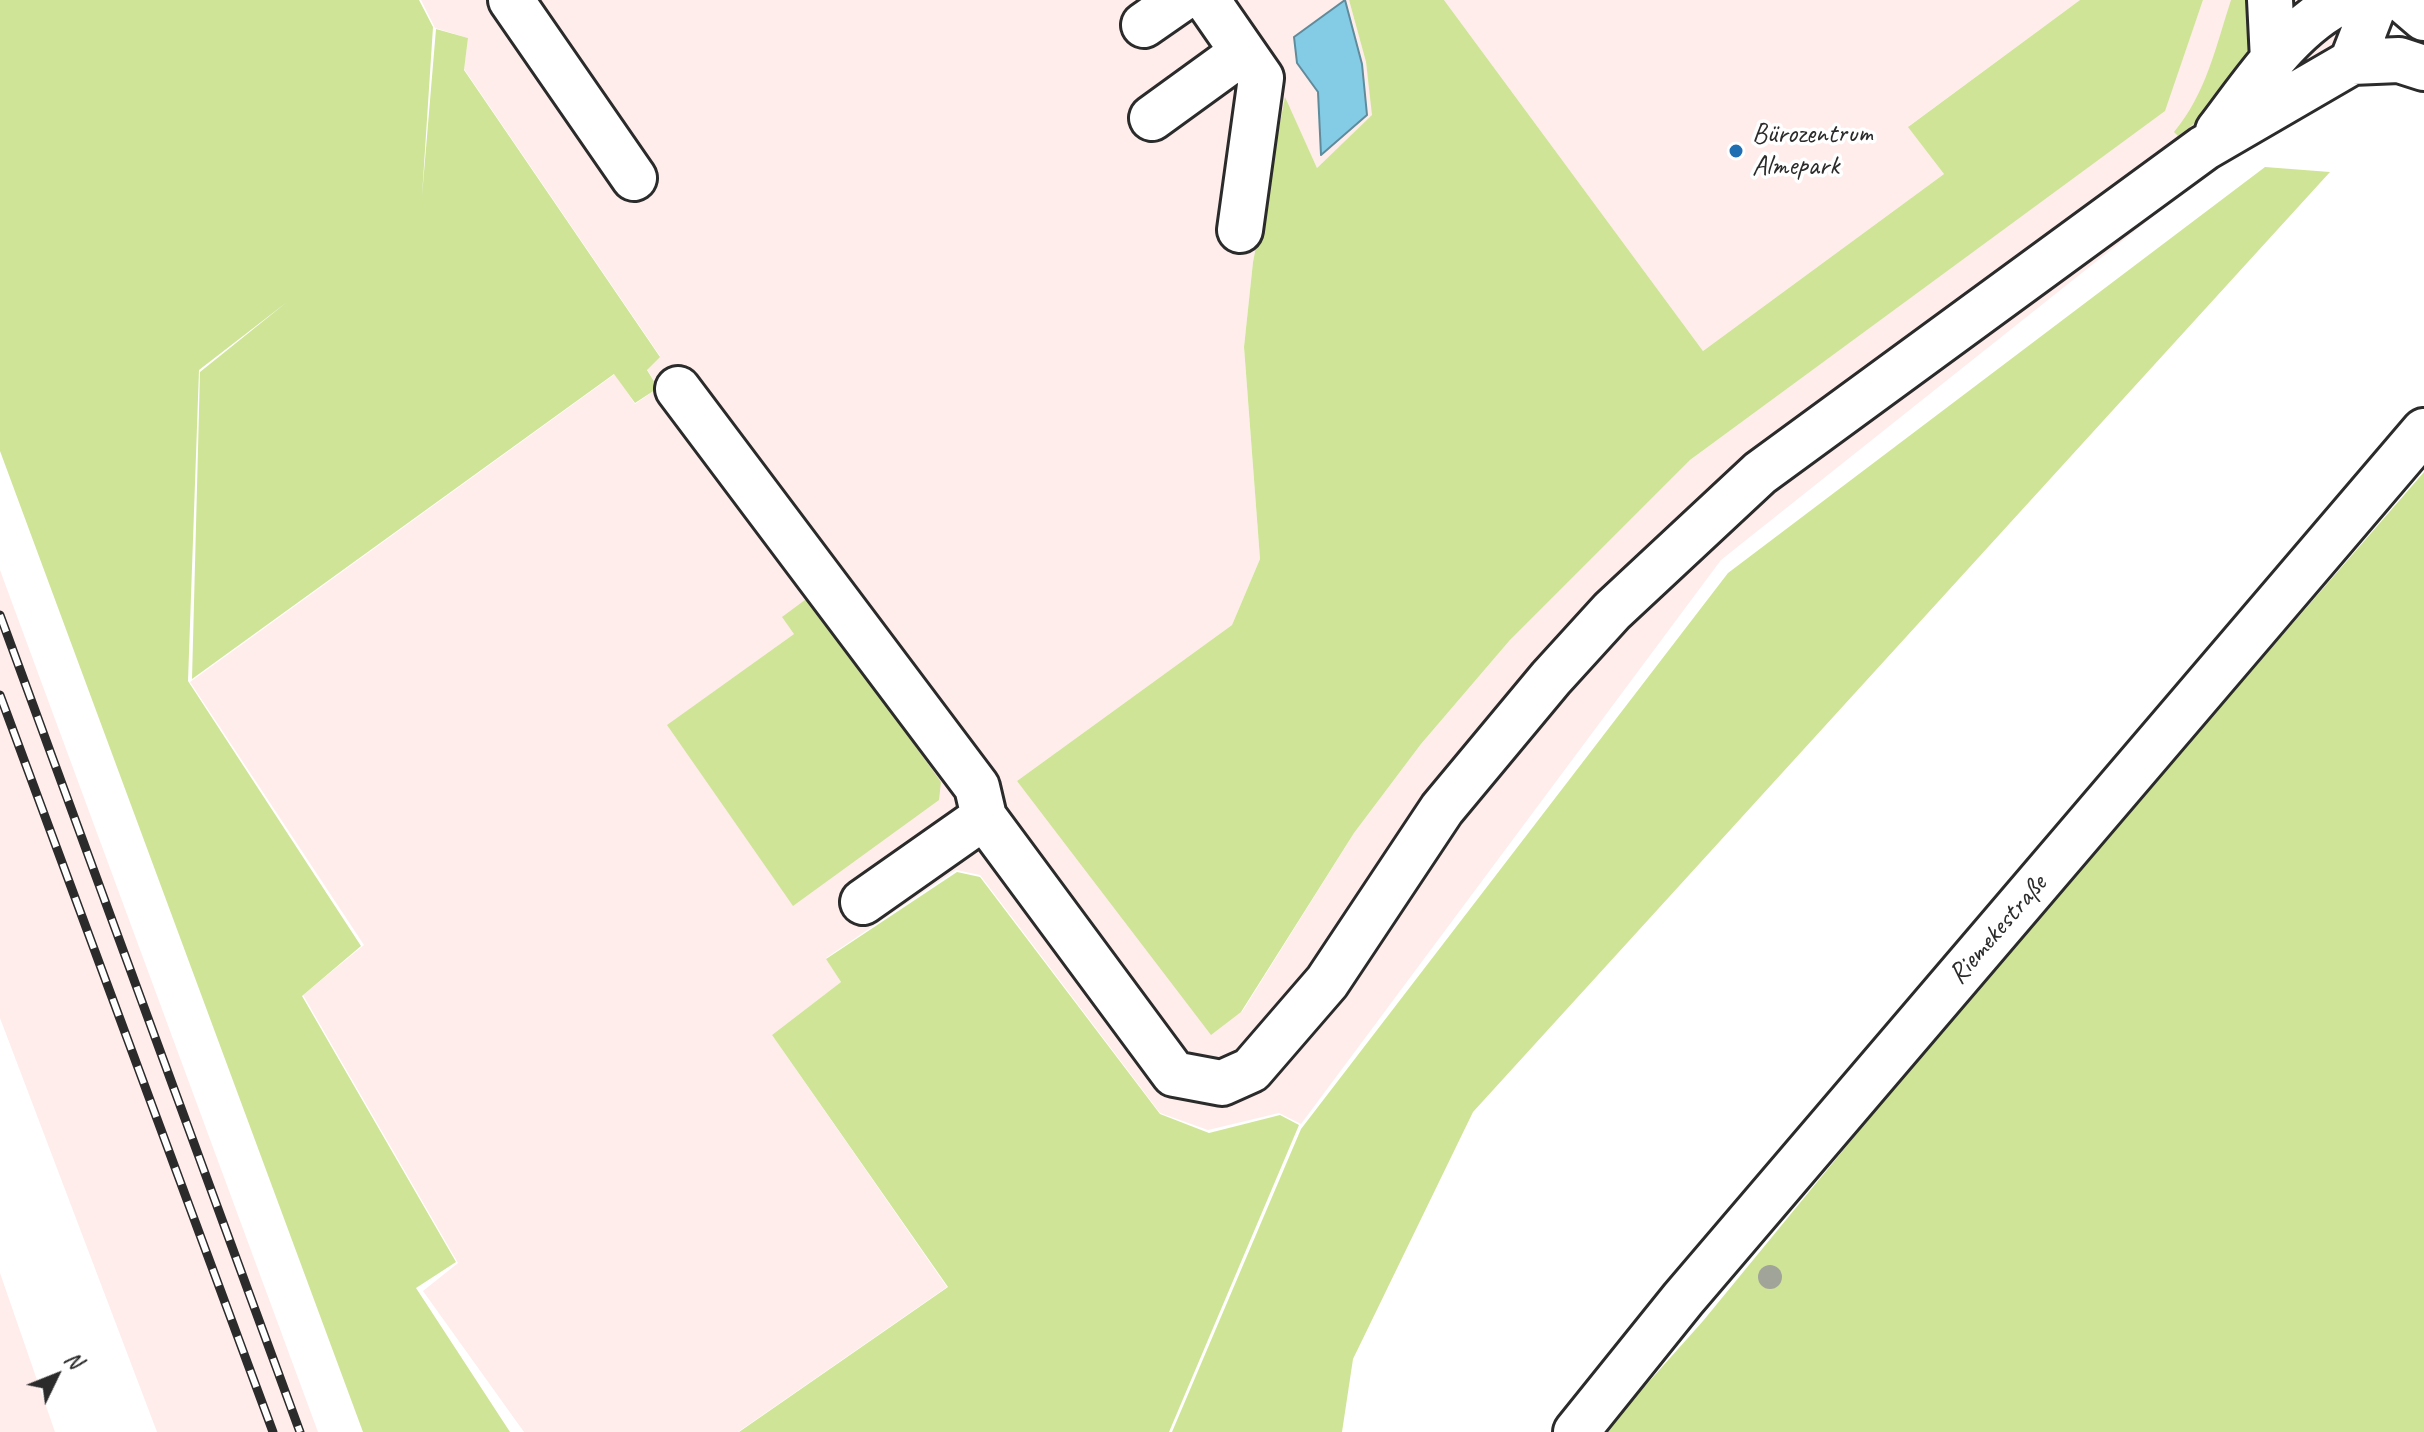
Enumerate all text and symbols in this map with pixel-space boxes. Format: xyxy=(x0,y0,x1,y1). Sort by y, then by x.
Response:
place label: Bürozentrum Almepark xyxy=(1752,118,1873,184)
marker: Bürozentrum Almepark xyxy=(1727,142,1745,160)
street label: Riemekestraße xyxy=(1941,868,2055,992)
north arrow xyxy=(16,1336,96,1416)
text: N xyxy=(59,1345,88,1374)

